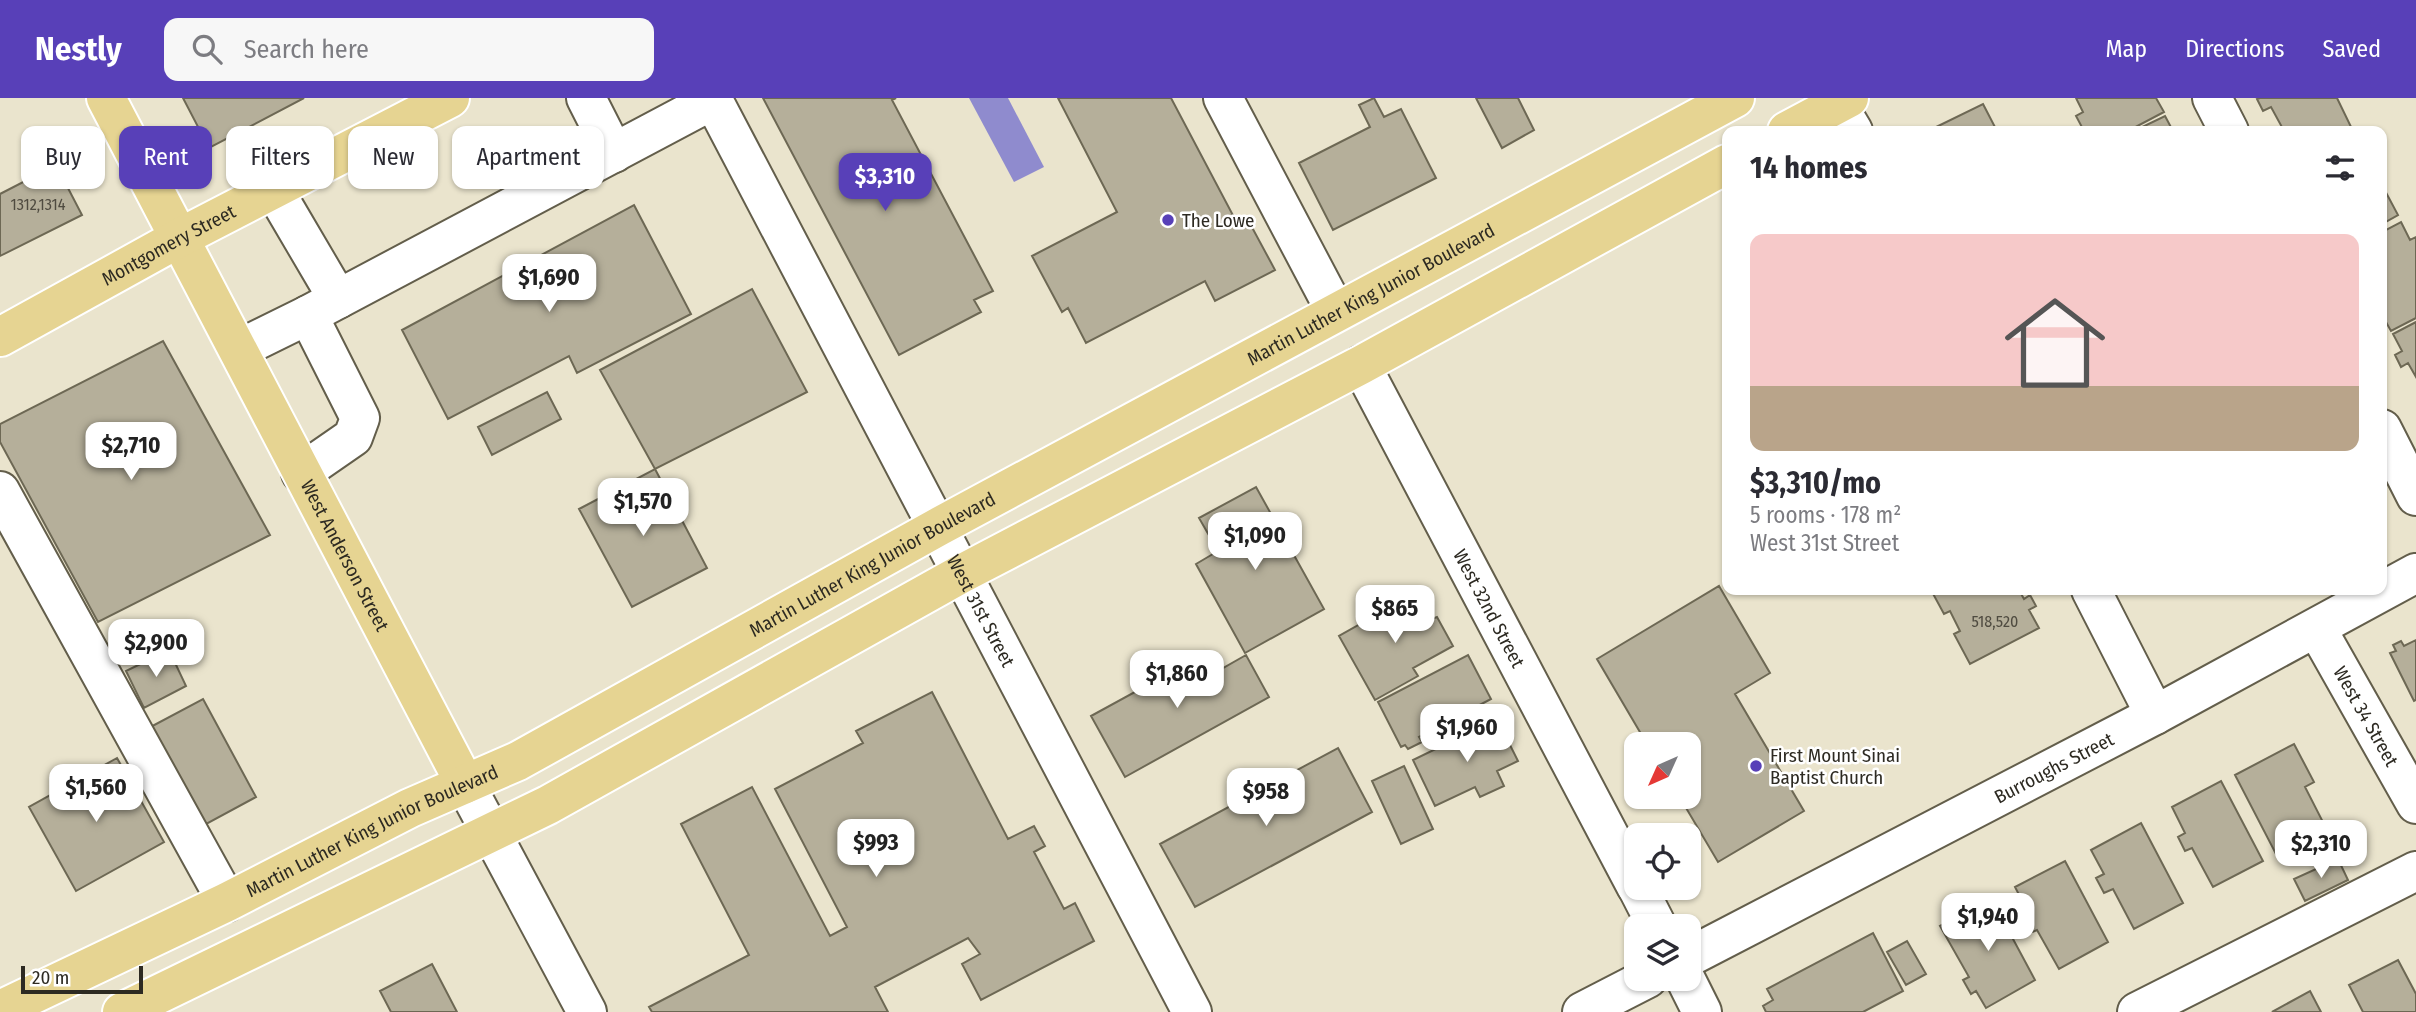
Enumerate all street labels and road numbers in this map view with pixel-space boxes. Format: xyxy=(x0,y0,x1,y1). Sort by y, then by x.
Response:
street label: Montgomery Street xyxy=(98,199,240,290)
street label: Martin Luther King Junior Boulevard xyxy=(1243,218,1498,370)
street label: West Anderson Street xyxy=(296,476,395,635)
street label: Martin Luther King Junior Boulevard xyxy=(745,487,999,641)
street label: West 32nd Street xyxy=(1449,545,1530,672)
street label: West 31st Street xyxy=(942,551,1020,671)
street label: West 34 Street xyxy=(2329,662,2404,771)
street label: Burroughs Street xyxy=(1990,727,2118,808)
street label: Martin Luther King Junior Boulevard xyxy=(242,760,501,902)

